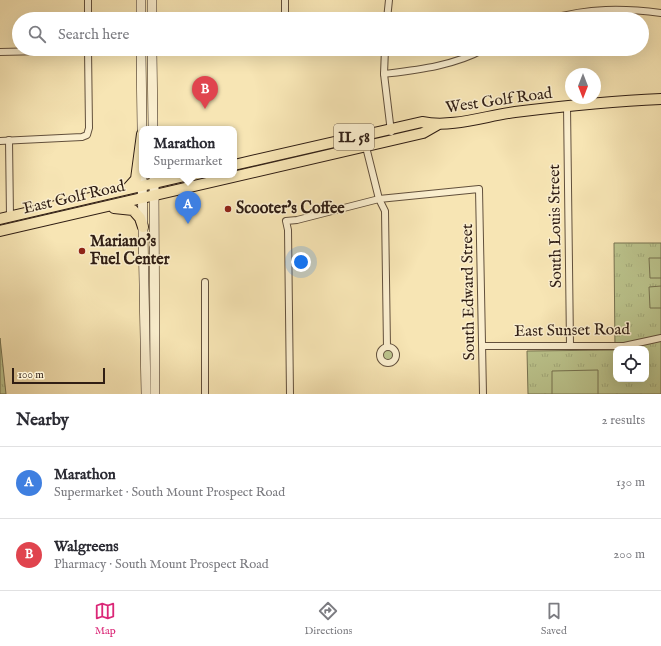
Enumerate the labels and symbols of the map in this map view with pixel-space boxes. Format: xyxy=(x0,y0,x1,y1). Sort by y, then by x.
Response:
north arrow xyxy=(565,68,601,104)
pin: B xyxy=(192,76,218,109)
street label: West Golf Road xyxy=(444,84,554,118)
road number: IL 58 xyxy=(334,124,374,150)
street label: South Louis Street xyxy=(545,163,567,288)
street label: East Golf Road xyxy=(21,176,127,219)
pin: A xyxy=(175,191,201,224)
place label: Scooter's Coffee xyxy=(236,199,345,219)
marker: Scooter's Coffee xyxy=(223,204,233,214)
street label: South Edward Street xyxy=(458,223,480,361)
place label: Mariano's Fuel Center xyxy=(90,232,170,270)
marker: Mariano's Fuel Center xyxy=(77,246,87,256)
your location xyxy=(291,252,311,272)
street label: East Sunset Road xyxy=(514,320,631,342)
scale bar xyxy=(12,366,105,385)

